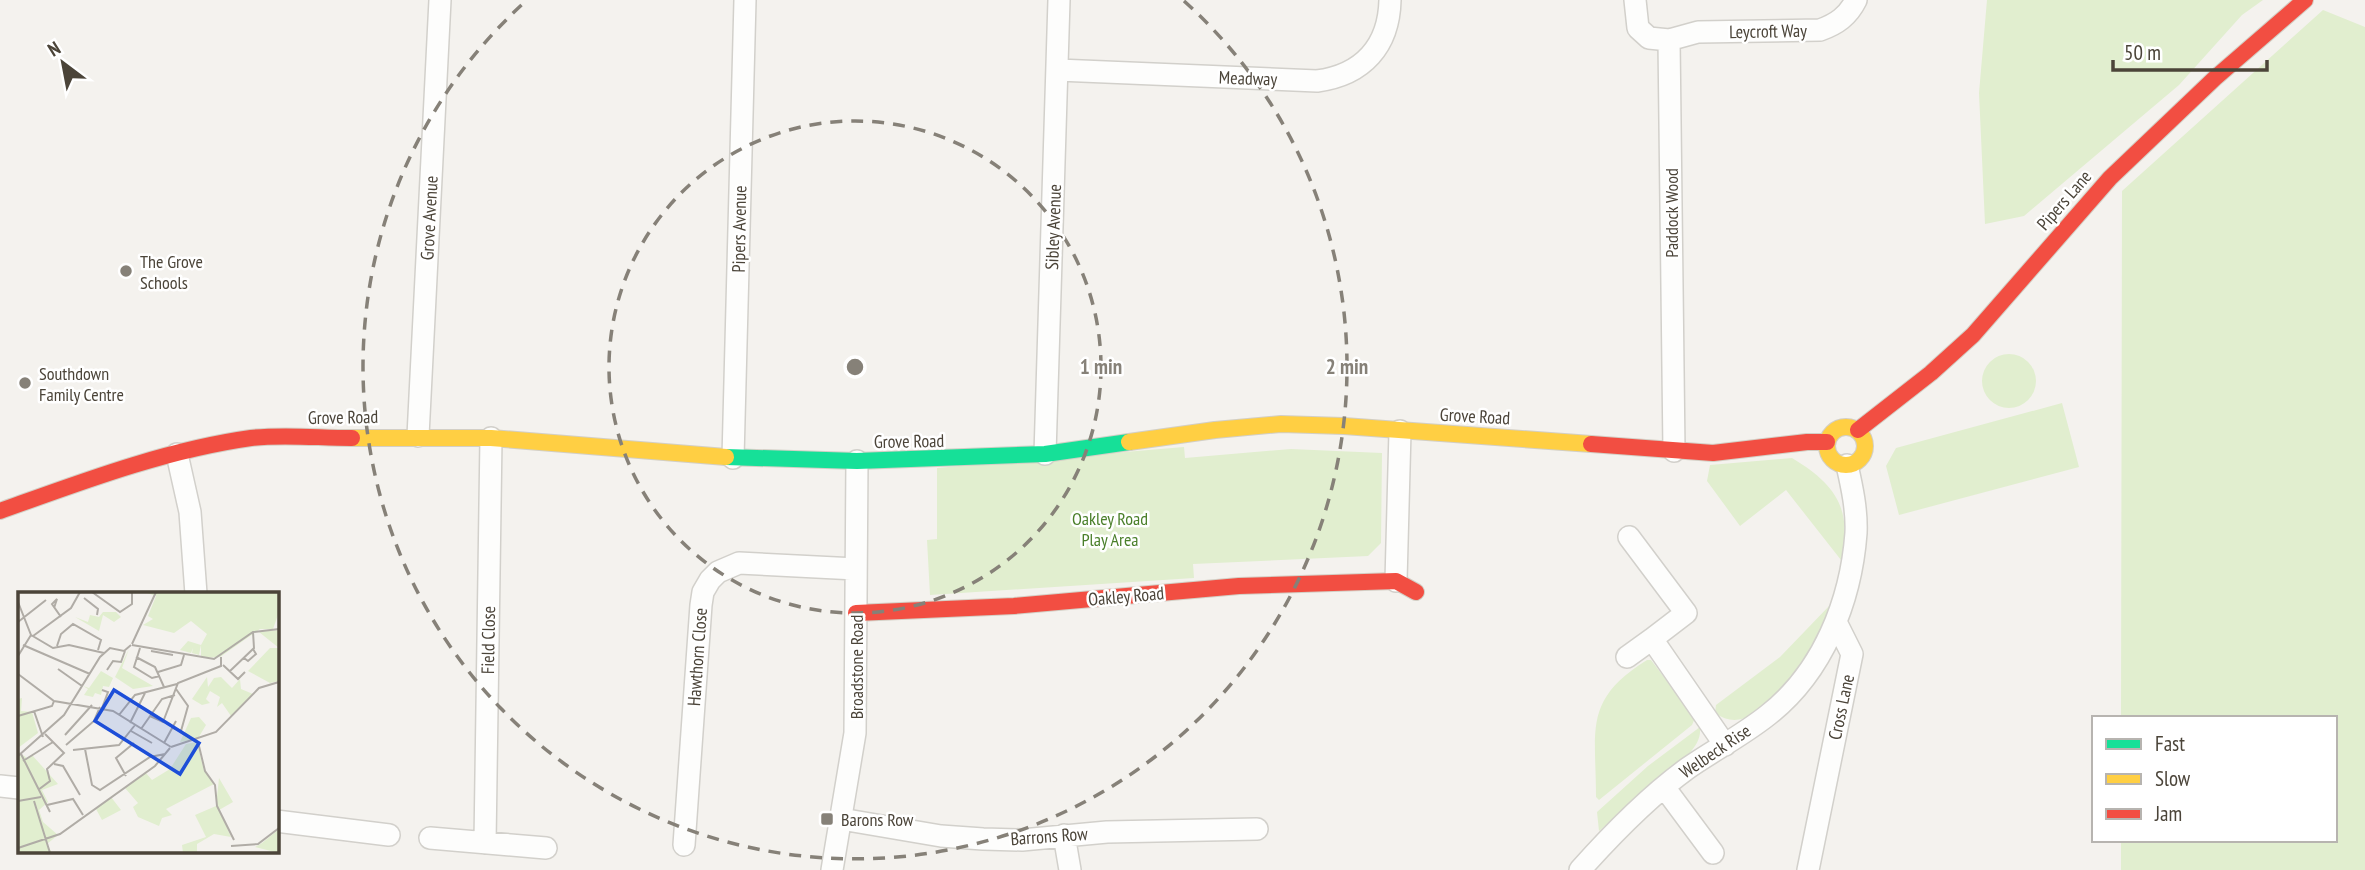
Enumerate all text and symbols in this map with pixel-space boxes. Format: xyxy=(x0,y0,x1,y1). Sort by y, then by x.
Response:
street label: Leycroft Way xyxy=(1729,19,1807,43)
north arrow xyxy=(28,28,98,98)
scale bar xyxy=(2113,28,2267,72)
text: N xyxy=(43,36,65,61)
text: 50 m xyxy=(2124,39,2161,66)
street label: Meadway xyxy=(1218,65,1278,91)
street label: Pipers Lane xyxy=(2032,165,2096,235)
street label: Paddock Wood xyxy=(1660,168,1683,258)
street label: Grove Avenue xyxy=(415,175,443,261)
street label: Sibley Avenue xyxy=(1040,184,1066,270)
street label: Pipers Avenue xyxy=(727,185,751,273)
place label: The Grove Schools xyxy=(140,250,203,294)
marker: The Grove Schools xyxy=(118,263,134,279)
text: 1 min xyxy=(1080,353,1122,380)
text: 2 min xyxy=(1326,353,1368,380)
centre of rings xyxy=(843,355,867,379)
place label: Southdown Family Centre xyxy=(39,362,124,406)
marker: Southdown Family Centre xyxy=(17,375,33,391)
street label: Grove Road xyxy=(1439,403,1511,429)
street label: Grove Road xyxy=(308,405,378,429)
street label: Grove Road xyxy=(874,429,944,453)
park label: Oakley Road Play Area xyxy=(1072,507,1148,551)
street label: Oakley Road xyxy=(1087,581,1165,611)
inset map xyxy=(18,592,278,852)
street label: Field Close xyxy=(476,606,500,674)
street label: Hawthorn Close xyxy=(682,607,712,707)
street label: Broadstone Road xyxy=(845,615,868,719)
street label: Cross Lane xyxy=(1823,672,1859,742)
legend xyxy=(2092,716,2337,842)
street label: Welbeck Rise xyxy=(1675,719,1755,783)
text: Fast xyxy=(2155,730,2185,757)
text: Slow xyxy=(2155,765,2191,792)
text: Jam xyxy=(2154,800,2182,827)
place label: Barons Row xyxy=(841,808,914,831)
marker: Barons Row xyxy=(819,811,835,827)
street label: Barrons Row xyxy=(1010,822,1089,850)

